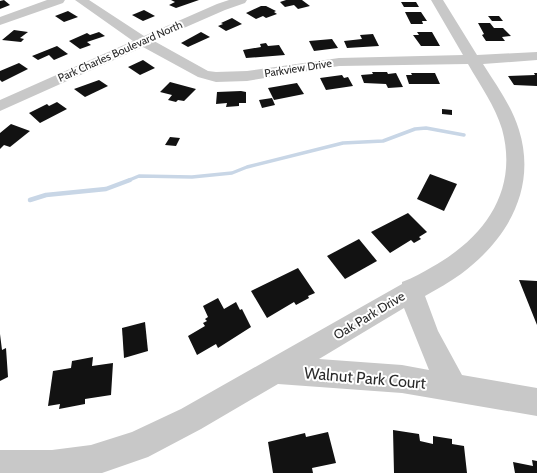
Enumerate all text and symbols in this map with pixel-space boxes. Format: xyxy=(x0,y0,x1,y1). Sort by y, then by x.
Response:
street label: Park Charles Boulevard North xyxy=(56,17,184,85)
street label: Parkview Drive xyxy=(263,56,333,80)
street label: Oak Park Drive xyxy=(330,287,408,343)
street label: Walnut Park Court xyxy=(303,363,427,393)

